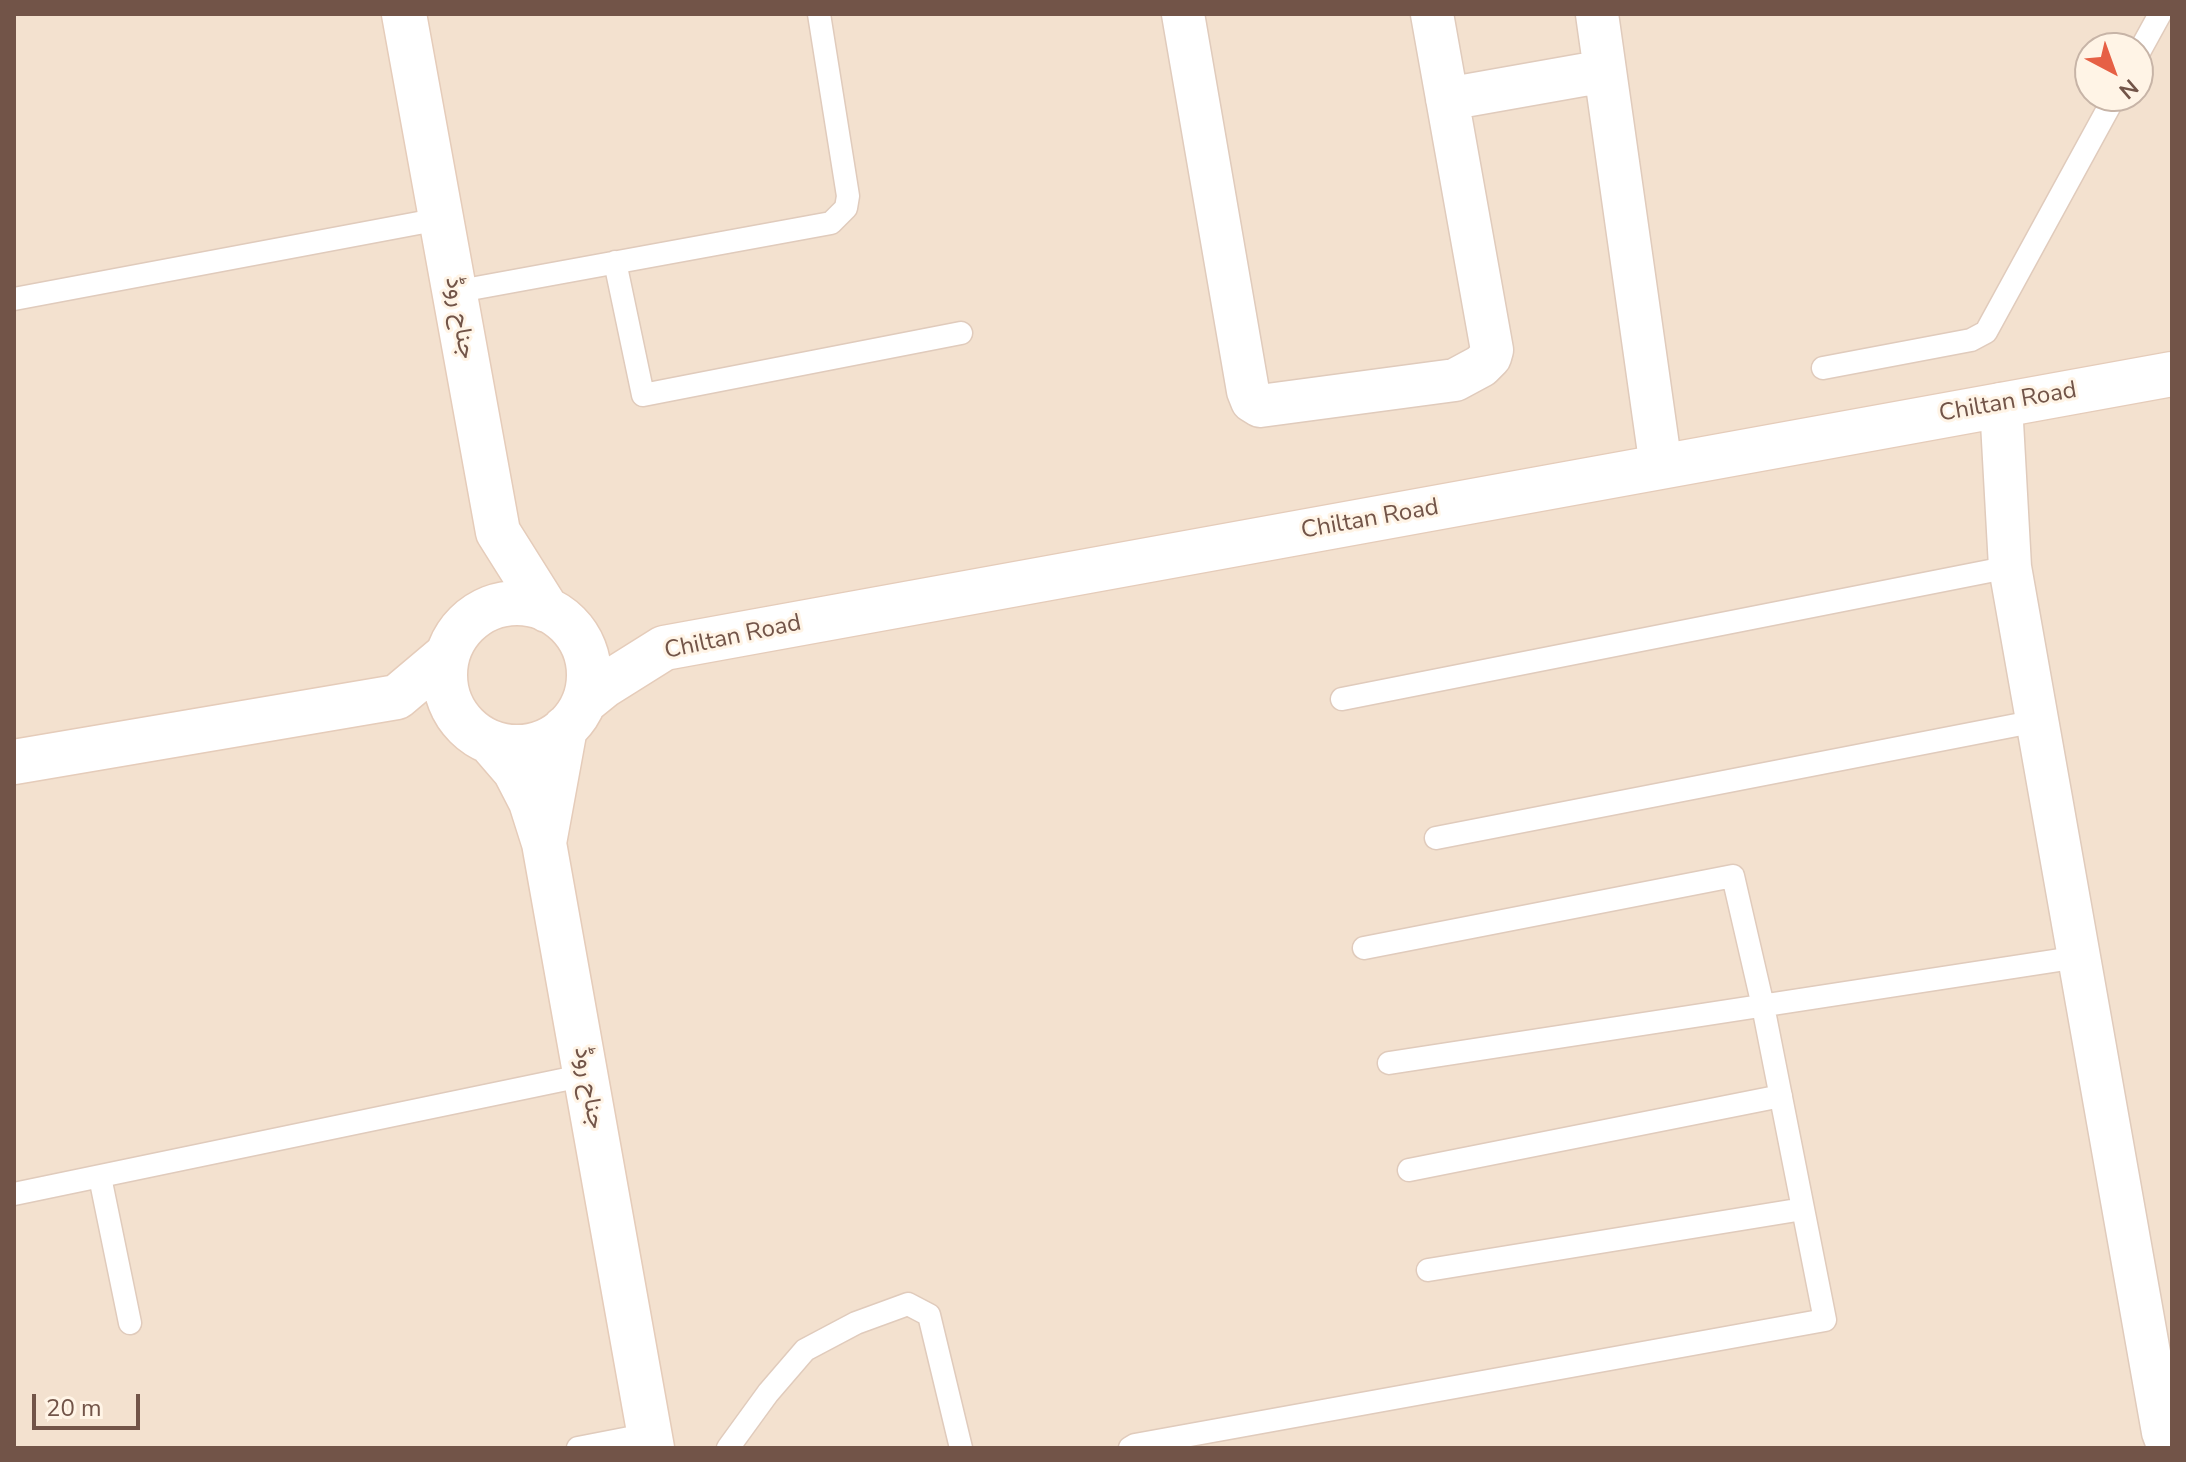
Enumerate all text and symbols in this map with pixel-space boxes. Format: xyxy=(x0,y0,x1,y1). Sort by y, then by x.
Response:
north arrow xyxy=(2074,32,2154,112)
text: N xyxy=(2112,72,2144,105)
street label: جناح روڈ xyxy=(438,275,480,361)
street label: Chiltan Road xyxy=(1937,377,2079,429)
street label: Chiltan Road xyxy=(1299,494,1441,546)
street label: Chiltan Road xyxy=(662,609,804,667)
street label: جناح روڈ xyxy=(567,1045,609,1131)
scale bar xyxy=(36,1378,144,1428)
text: 20 m xyxy=(46,1392,102,1424)

